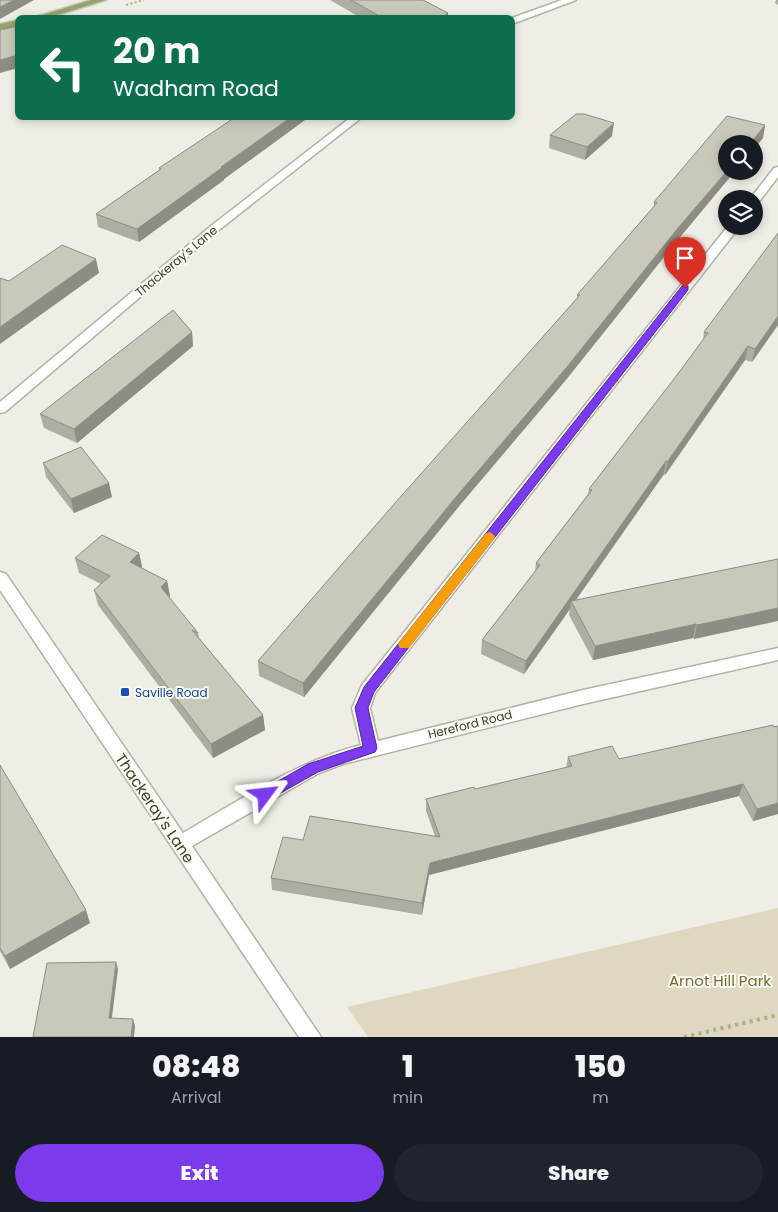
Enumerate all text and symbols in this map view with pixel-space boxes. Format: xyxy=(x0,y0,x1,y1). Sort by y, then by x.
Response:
text: 20 m xyxy=(113,26,200,75)
icon: left xyxy=(30,35,95,100)
text: Wadham Road xyxy=(113,73,279,104)
map controls xyxy=(718,135,763,235)
button: search xyxy=(718,135,763,180)
button: layers xyxy=(718,190,763,235)
street label: Thackeray's Lane xyxy=(131,222,221,300)
pin xyxy=(664,237,706,288)
icon: arrive xyxy=(671,244,699,272)
place label: Saville Road xyxy=(135,684,208,701)
marker: Saville Road xyxy=(119,686,131,698)
street label: Hereford Road xyxy=(426,705,514,743)
street label: Thackeray's Lane xyxy=(111,749,199,867)
position arrow xyxy=(238,768,290,820)
park label: Arnot Hill Park xyxy=(669,970,771,991)
text: 08:48 xyxy=(152,1045,241,1088)
text: 1 xyxy=(402,1045,414,1088)
text: 150 xyxy=(575,1045,626,1088)
text: Arrival xyxy=(171,1086,221,1109)
text: min xyxy=(393,1086,423,1109)
text: m xyxy=(592,1086,609,1109)
button: Exit xyxy=(15,1144,384,1202)
button: Share xyxy=(394,1144,763,1202)

